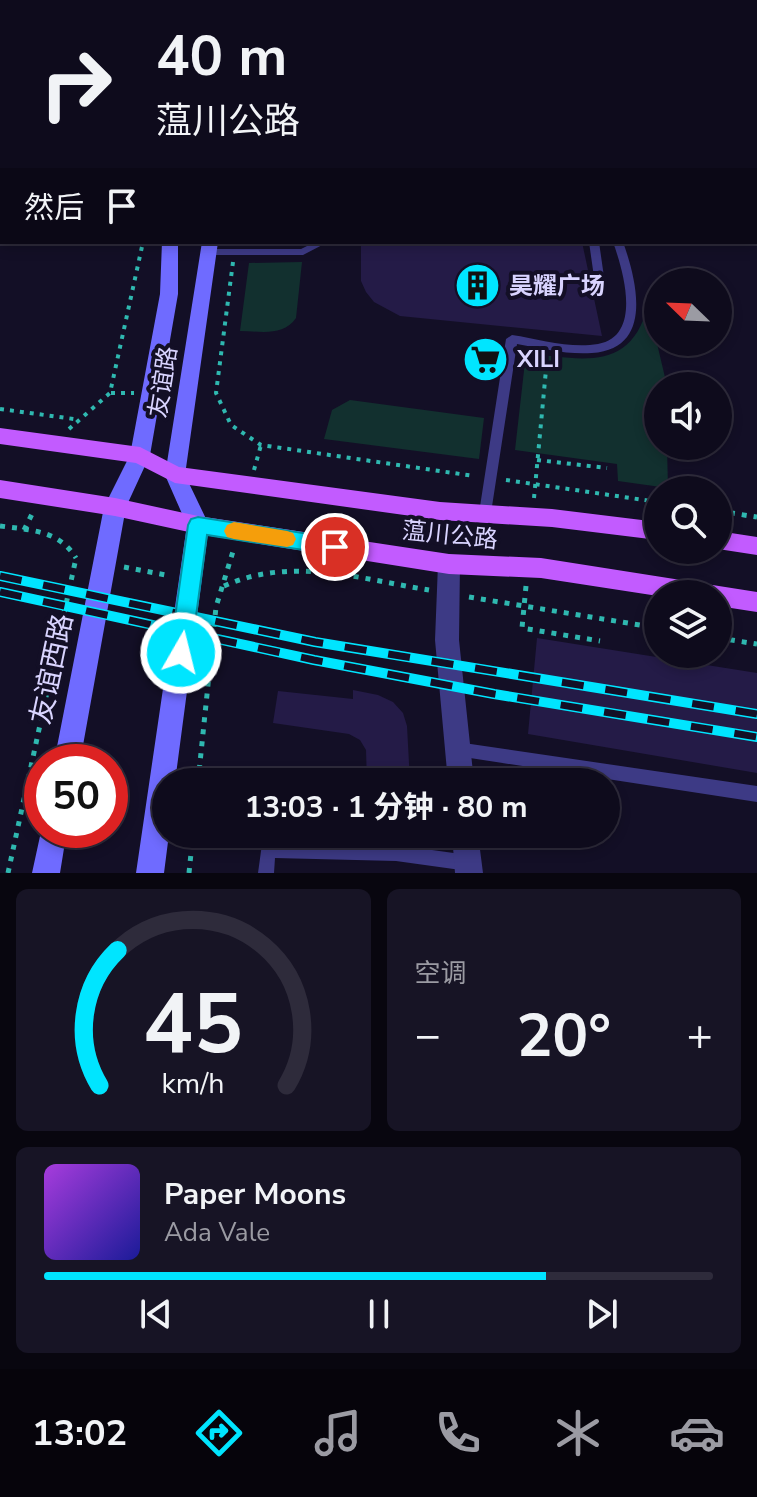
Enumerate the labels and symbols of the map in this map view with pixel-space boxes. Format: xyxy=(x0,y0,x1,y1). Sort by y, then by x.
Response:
building icon: 昊耀广场 xyxy=(454,262,502,310)
north arrow xyxy=(644,268,732,356)
place label: 昊耀广场 xyxy=(509,270,605,302)
supermarket icon: XILI xyxy=(462,335,510,383)
place label: XILI xyxy=(516,343,560,375)
street label: 友谊路 xyxy=(142,344,184,420)
pin xyxy=(301,513,369,581)
street label: 蕰川公路 xyxy=(401,514,499,556)
street label: 友谊西路 xyxy=(22,610,82,728)
position arrow xyxy=(139,611,223,695)
speed limit sign: 50 xyxy=(24,744,128,848)

